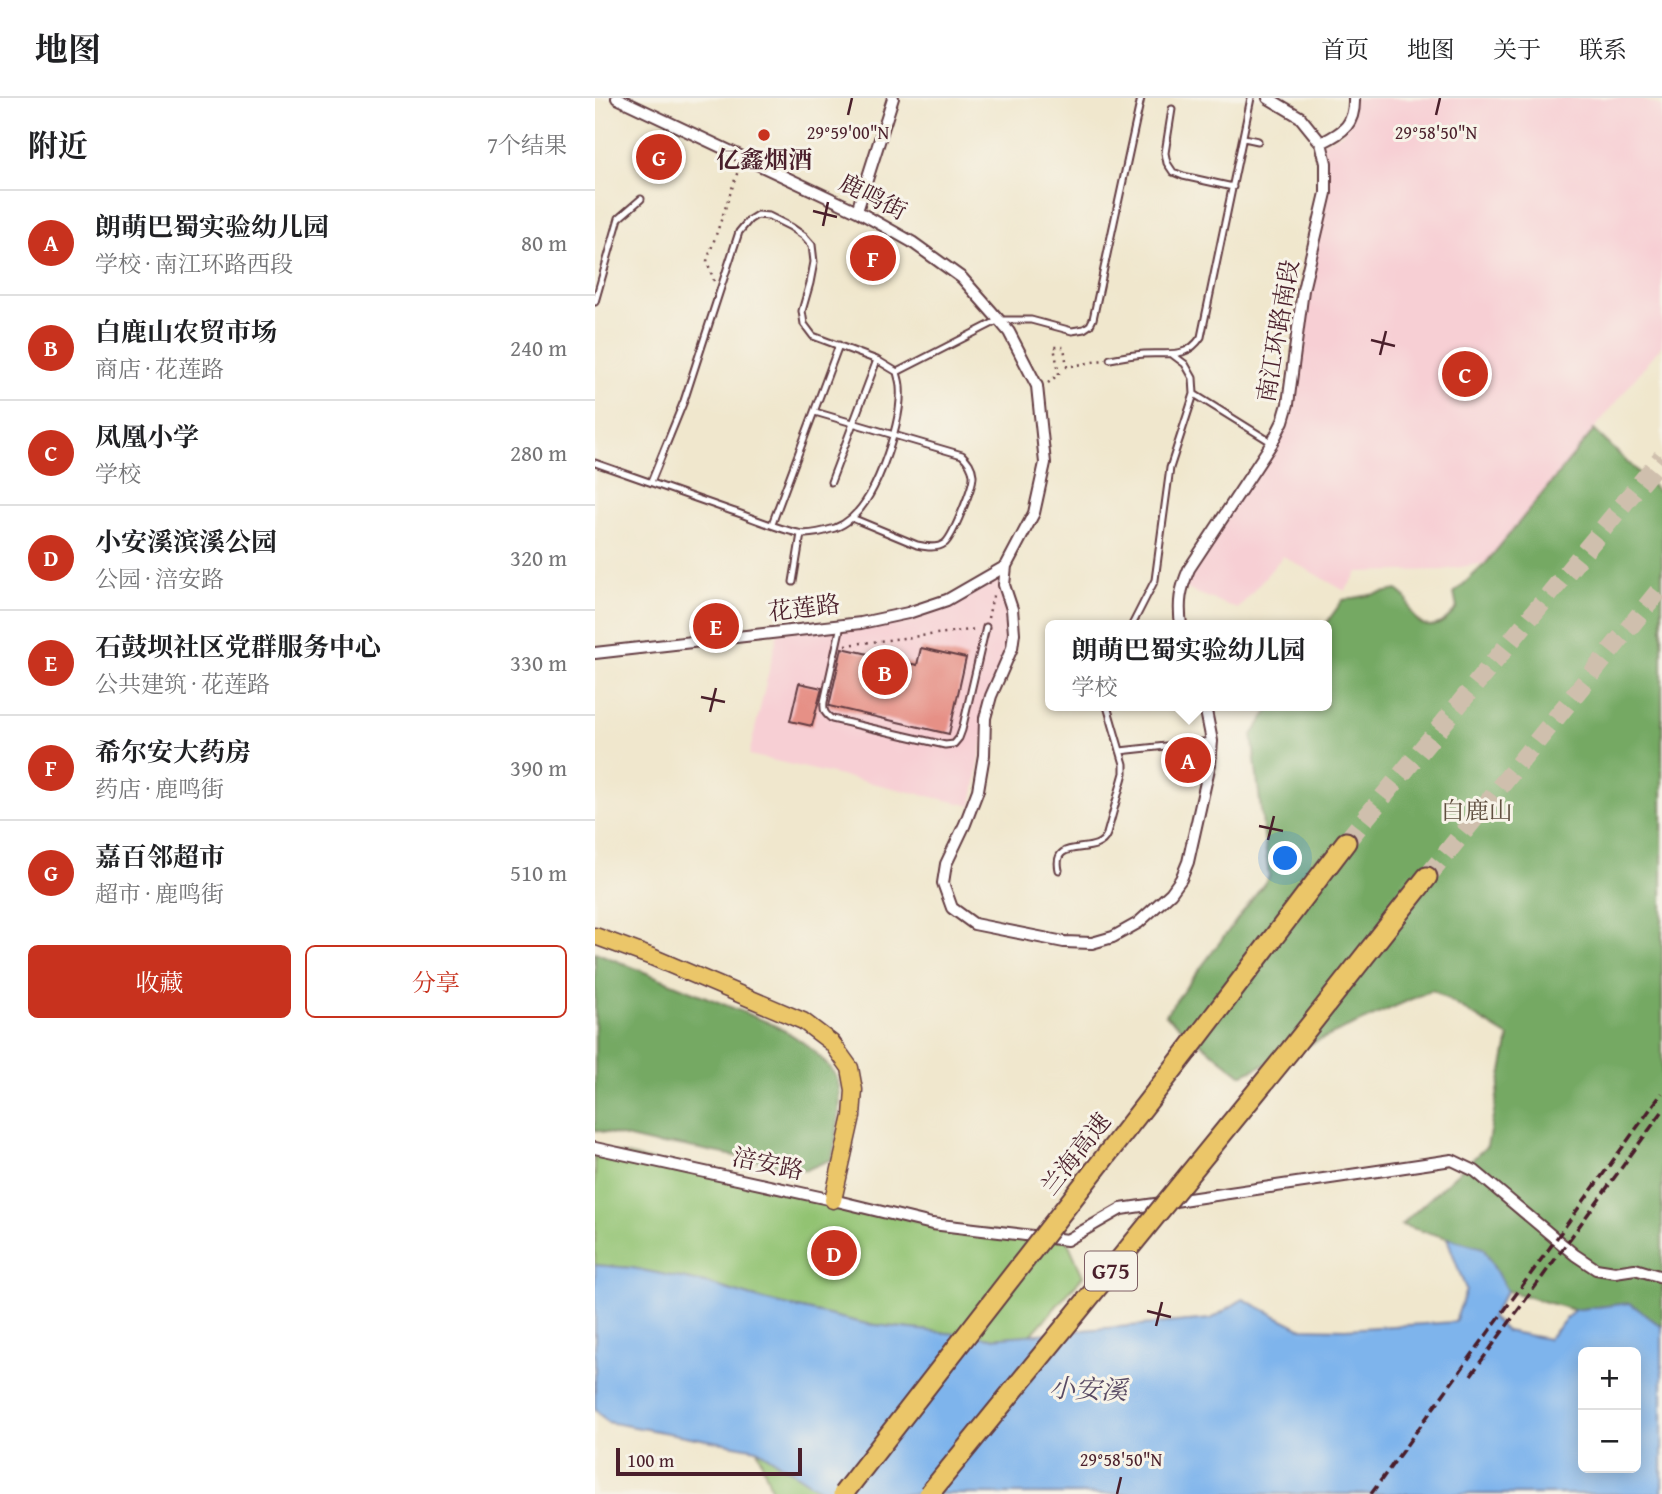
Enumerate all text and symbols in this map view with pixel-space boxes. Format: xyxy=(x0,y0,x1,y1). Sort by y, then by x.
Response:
text: 地图 xyxy=(35,25,101,73)
text: 首页 xyxy=(1321,32,1369,67)
text: 地图 xyxy=(1407,32,1455,67)
text: 关于 xyxy=(1493,32,1541,67)
text: 联系 xyxy=(1579,32,1627,67)
text: 29°59'00"N xyxy=(807,119,890,146)
text: 29°58'50"N xyxy=(1395,119,1478,146)
text: 附近 xyxy=(28,123,88,167)
marker: 亿鑫烟酒 xyxy=(756,127,772,143)
text: 7个结果 xyxy=(487,128,567,161)
pin: G xyxy=(636,131,682,183)
place label: 亿鑫烟酒 xyxy=(716,142,812,177)
street label: 鹿鸣街 xyxy=(833,165,913,228)
text: 朗萌巴蜀实验幼儿园 xyxy=(95,207,329,246)
text: A xyxy=(44,226,58,259)
text: 80 m xyxy=(521,226,567,259)
pin: F xyxy=(850,232,896,284)
text: 学校 · 南江环路西段 xyxy=(95,247,293,280)
street label: 南江环路南段 xyxy=(1248,257,1307,405)
text: 白鹿山农贸市场 xyxy=(95,312,277,351)
text: B xyxy=(44,331,58,364)
text: 240 m xyxy=(510,331,567,364)
pin: C xyxy=(1442,348,1488,400)
text: 商店 · 花莲路 xyxy=(95,352,224,385)
text: 凤凰小学 xyxy=(95,417,199,456)
text: C xyxy=(44,436,58,469)
text: 280 m xyxy=(510,436,567,469)
text: 学校 xyxy=(95,457,141,490)
text: 小安溪滨溪公园 xyxy=(95,522,277,561)
text: D xyxy=(44,541,58,574)
text: 320 m xyxy=(510,541,567,574)
text: 公园 · 涪安路 xyxy=(95,562,224,595)
street label: 花莲路 xyxy=(766,586,842,629)
pin: E xyxy=(693,600,739,652)
popup xyxy=(1045,620,1332,711)
text: 石鼓坝社区党群服务中心 xyxy=(95,627,381,666)
text: 朗萌巴蜀实验幼儿园 xyxy=(1071,630,1306,669)
text: E xyxy=(45,646,57,679)
text: 330 m xyxy=(510,646,567,679)
pin: B xyxy=(862,646,908,698)
text: 公共建筑 · 花莲路 xyxy=(95,667,270,700)
text: 学校 xyxy=(1071,670,1117,703)
text: 希尔安大药房 xyxy=(95,732,251,771)
pin: A xyxy=(1165,734,1211,786)
text: F xyxy=(45,751,57,784)
text: 390 m xyxy=(510,751,567,784)
text: 药店 · 鹿鸣街 xyxy=(95,772,224,805)
park label: 白鹿山 xyxy=(1441,793,1513,828)
text: 嘉百邻超市 xyxy=(95,837,225,876)
your location xyxy=(1268,841,1302,875)
text: G xyxy=(44,856,58,889)
text: 510 m xyxy=(510,856,567,889)
text: 超市 · 鹿鸣街 xyxy=(95,877,224,910)
button: 收藏 xyxy=(28,945,291,1018)
button: 分享 xyxy=(305,945,567,1018)
street label: 兰海高速 xyxy=(1032,1105,1119,1202)
street label: 涪安路 xyxy=(729,1139,807,1188)
pin: D xyxy=(811,1227,857,1279)
road number: G75 xyxy=(1085,1252,1137,1290)
map controls xyxy=(1578,1347,1641,1473)
button: + xyxy=(1578,1347,1641,1410)
water label: 小安溪 xyxy=(1048,1368,1131,1409)
button: − xyxy=(1578,1410,1641,1473)
scale bar xyxy=(616,1445,801,1477)
text: 100 m xyxy=(627,1446,674,1474)
text: 29°58'50"N xyxy=(1080,1446,1163,1473)

